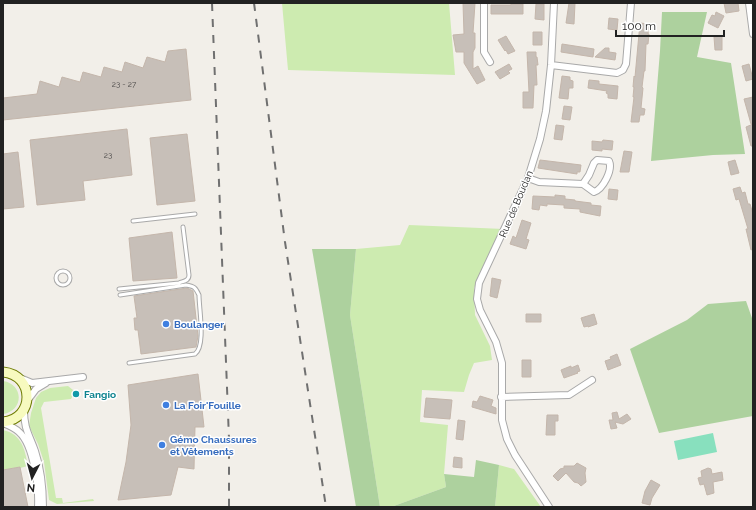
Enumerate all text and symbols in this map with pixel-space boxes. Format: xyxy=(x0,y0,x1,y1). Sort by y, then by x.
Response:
scale bar xyxy=(616,12,724,38)
text: 100 m xyxy=(622,19,656,33)
house number: 23 - 27 xyxy=(112,79,137,89)
house number: 23 xyxy=(104,150,112,160)
street label: Rue de Boudan xyxy=(497,169,535,239)
marker: Boulanger xyxy=(161,319,171,329)
place label: Boulanger xyxy=(174,319,224,330)
marker: Fangio xyxy=(71,389,81,399)
place label: Fangio xyxy=(84,389,116,400)
marker: La Foir'Fouille xyxy=(161,400,171,410)
place label: La Foir'Fouille xyxy=(174,400,241,411)
place label: Gémo Chaussures et Vêtements xyxy=(170,434,257,457)
marker: Gémo Chaussures et Vêtements xyxy=(157,440,167,450)
north arrow xyxy=(12,458,52,498)
text: N xyxy=(26,481,36,494)

